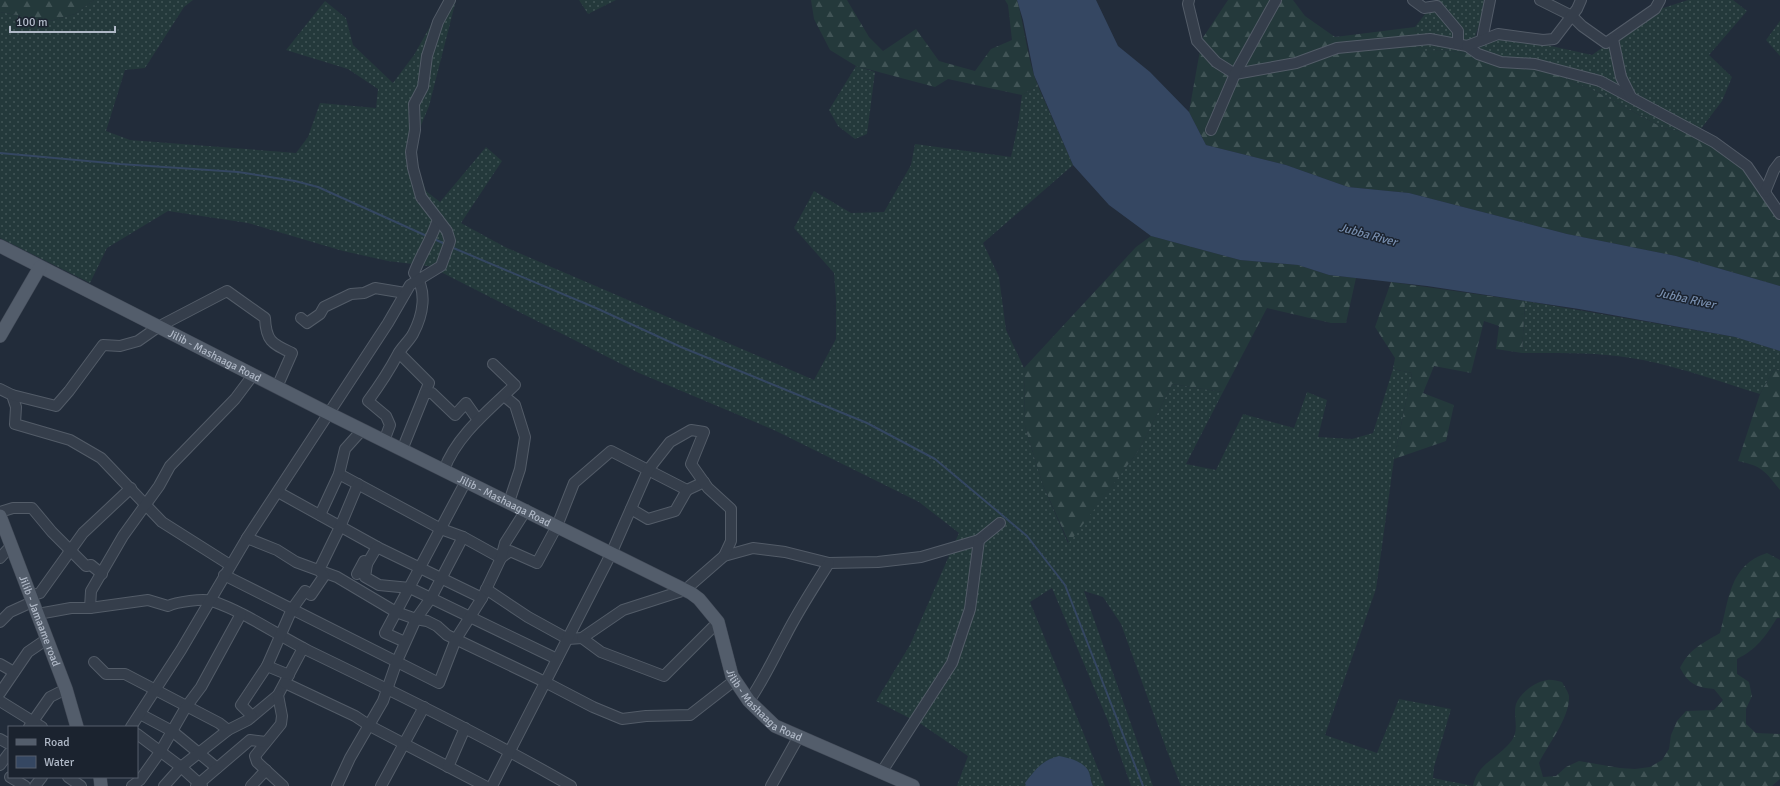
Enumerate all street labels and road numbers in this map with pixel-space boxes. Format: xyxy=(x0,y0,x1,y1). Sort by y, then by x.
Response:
street label: Jilib - Mashaaga Road xyxy=(166,326,263,384)
street label: Jilib - Mashaaga Road xyxy=(456,472,553,529)
street label: Jilib - Jamaame road xyxy=(17,573,63,668)
street label: Jilib - Mashaaga Road xyxy=(724,668,804,744)

